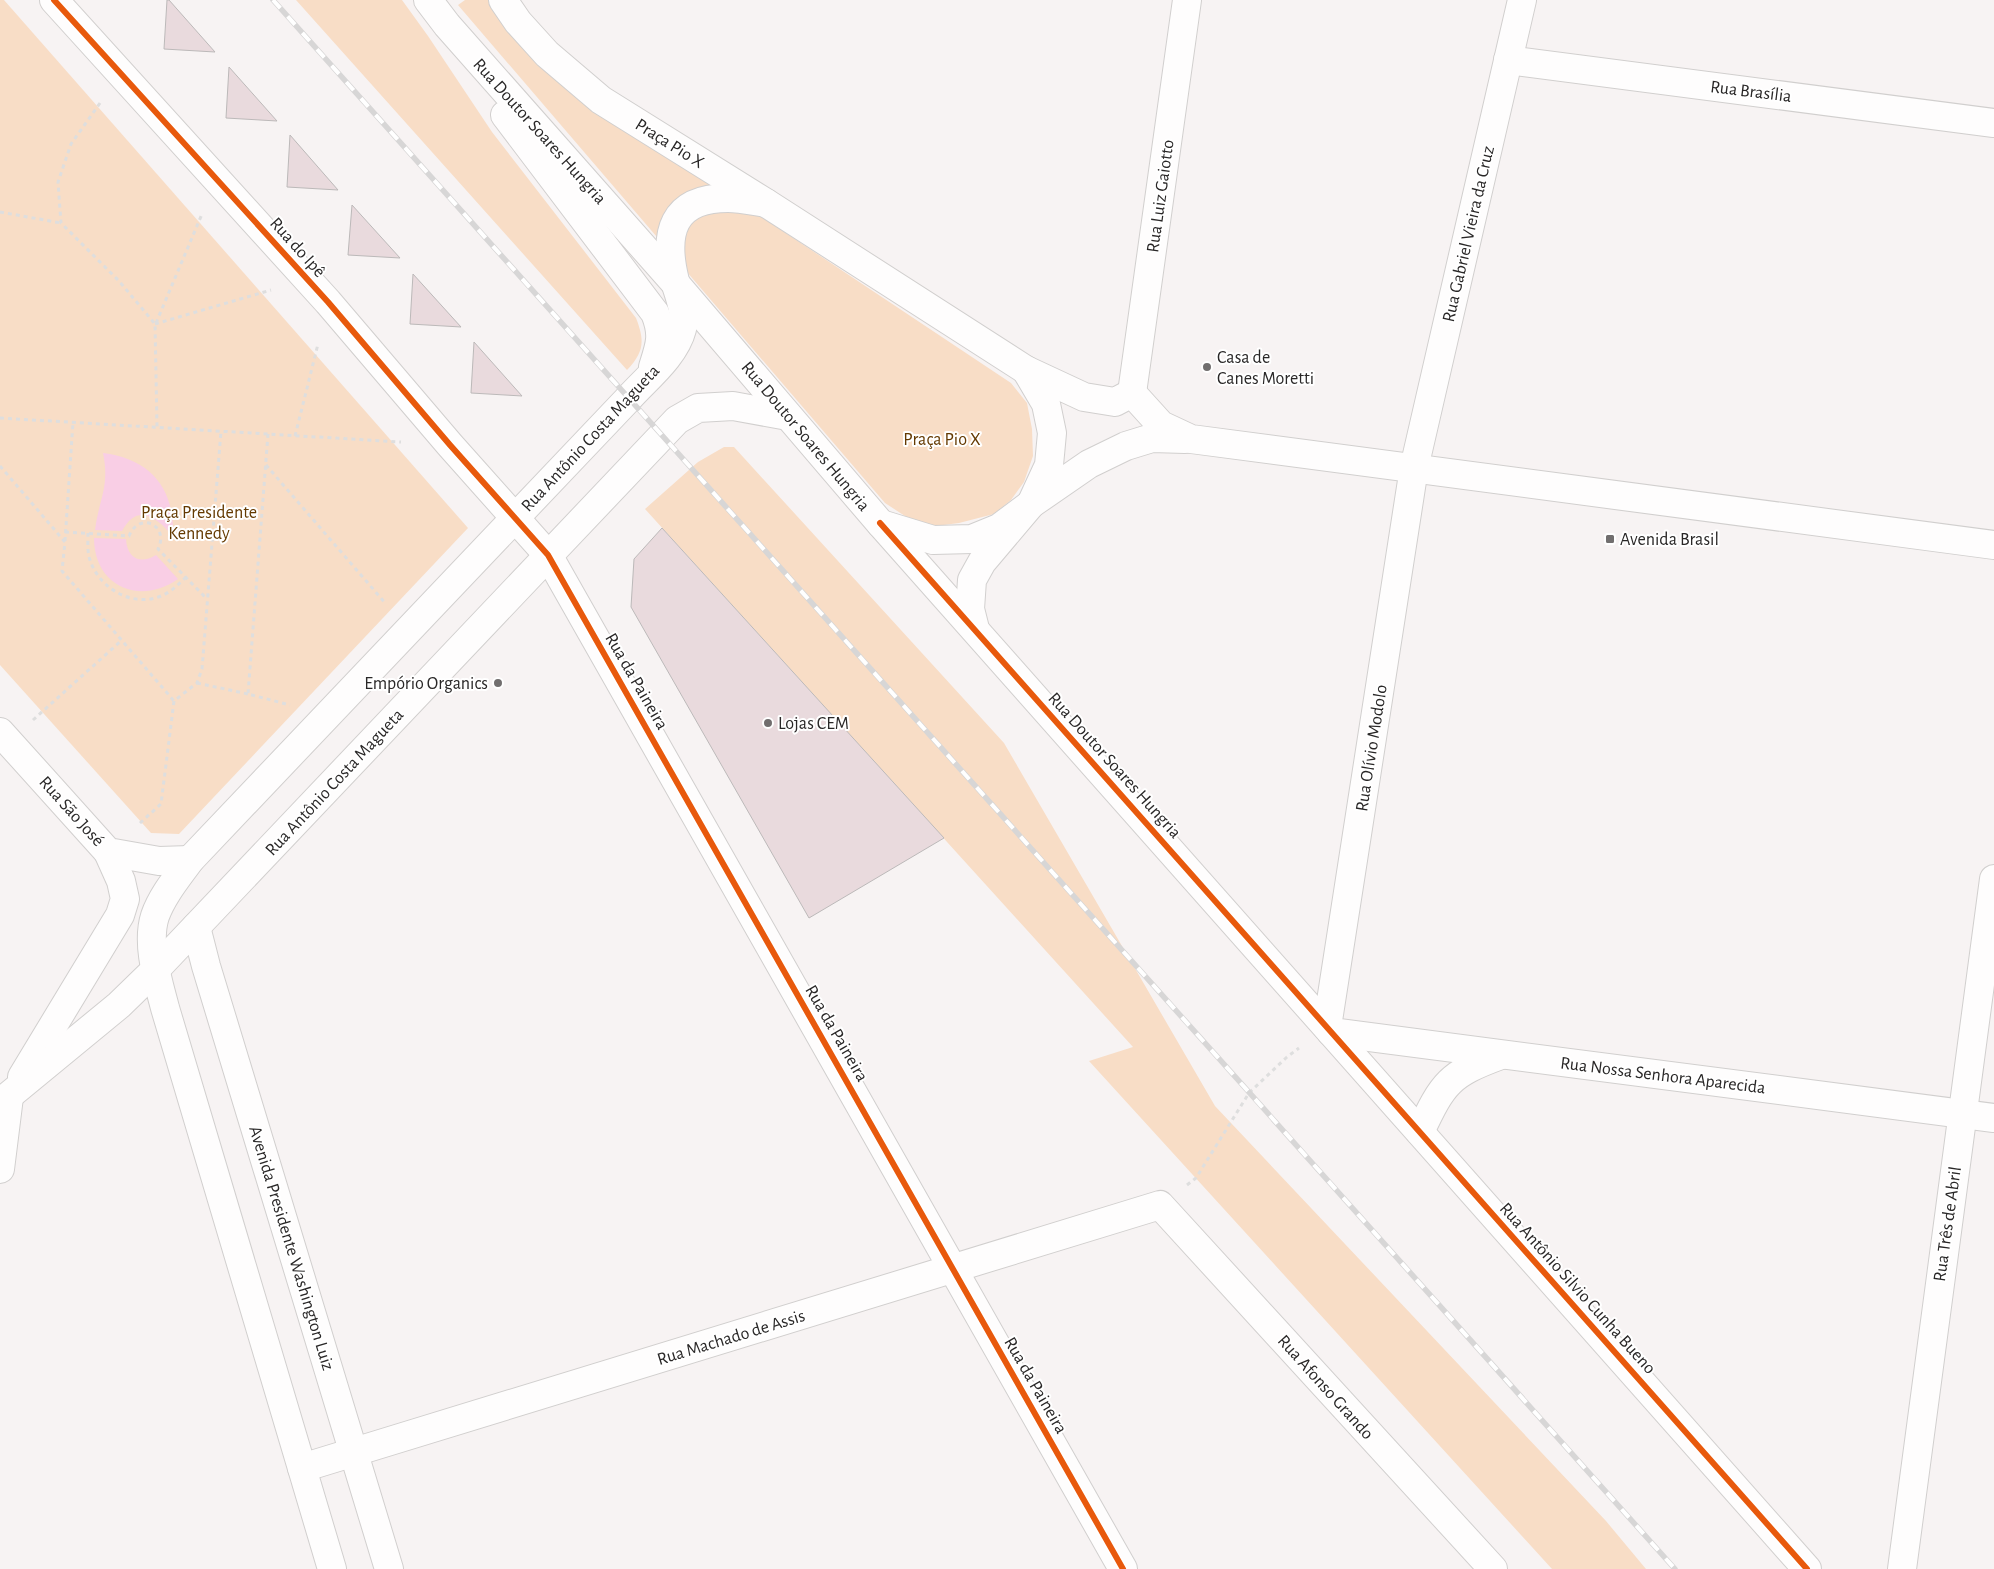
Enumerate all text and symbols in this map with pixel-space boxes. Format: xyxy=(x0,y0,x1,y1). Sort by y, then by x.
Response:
street label: Rua Doutor Soares Hungria xyxy=(469,55,609,208)
street label: Rua Brasília xyxy=(1709,78,1793,106)
street label: Praça Pio X xyxy=(632,116,707,172)
street label: Rua Luiz Gaiotto xyxy=(1144,138,1178,254)
street label: Rua Gabriel Vieira da Cruz xyxy=(1440,144,1498,324)
street label: Rua do Ipê xyxy=(266,214,329,281)
place label: Casa de Canes Moretti xyxy=(1217,349,1314,388)
street label: Rua Doutor Soares Hungria xyxy=(738,358,873,515)
marker: Casa de Canes Moretti xyxy=(1201,361,1213,373)
street label: Rua Antônio Costa Magueta xyxy=(518,362,663,516)
park label: Praça Pio X xyxy=(903,431,981,449)
park label: Praça Presidente Kennedy xyxy=(141,504,257,543)
place label: Avenida Brasil xyxy=(1620,531,1719,549)
marker: Avenida Brasil xyxy=(1604,533,1616,545)
street label: Rua da Paineira xyxy=(601,630,671,733)
place label: Empório Organics xyxy=(364,675,488,693)
marker: Empório Organics xyxy=(492,677,504,689)
street label: Rua Olívio Modolo xyxy=(1353,683,1391,813)
street label: Rua Doutor Soares Hungria xyxy=(1044,689,1184,842)
street label: Rua Antônio Costa Magueta xyxy=(262,706,407,860)
place label: Lojas CEM xyxy=(778,715,849,733)
marker: Lojas CEM xyxy=(762,717,774,729)
street label: Rua São José xyxy=(35,773,107,850)
street label: Rua da Paineira xyxy=(801,982,871,1085)
street label: Rua Nossa Senhora Aparecida xyxy=(1559,1054,1766,1098)
street label: Avenida Presidente Washington Luiz xyxy=(245,1124,337,1373)
street label: Rua Três de Abril xyxy=(1931,1165,1965,1283)
street label: Rua Antônio Silvio Cunha Bueno xyxy=(1496,1200,1659,1378)
street label: Rua Machado de Assis xyxy=(655,1307,807,1369)
street label: Rua Afonso Grando xyxy=(1274,1332,1377,1443)
street label: Rua da Paineira xyxy=(1000,1334,1070,1437)

